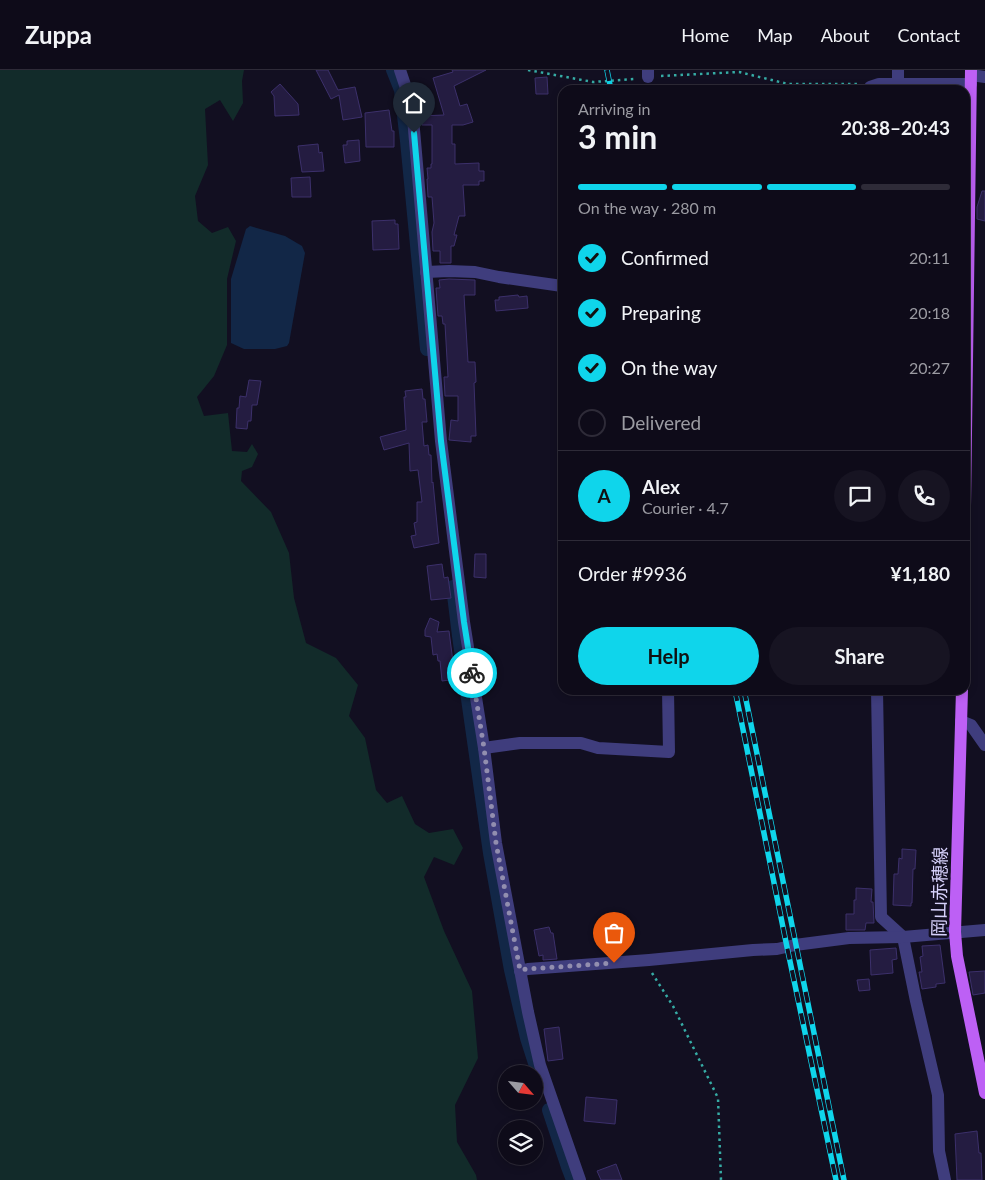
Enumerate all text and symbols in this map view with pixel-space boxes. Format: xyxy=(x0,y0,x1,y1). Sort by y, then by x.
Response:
text: Zuppa xyxy=(25,20,92,49)
text: Home xyxy=(681,24,729,46)
text: Map xyxy=(757,24,793,46)
text: About xyxy=(821,24,870,46)
text: Contact xyxy=(898,24,960,46)
pin xyxy=(393,82,435,133)
icon: home xyxy=(400,89,428,117)
text: Arriving in xyxy=(578,99,651,118)
text: 20:38–20:43 xyxy=(841,116,950,139)
text: 3 min xyxy=(578,117,657,156)
text: On the way · 280 m xyxy=(578,198,716,217)
icon: check xyxy=(578,244,606,272)
text: Confirmed xyxy=(621,246,709,269)
text: 20:11 xyxy=(909,248,950,267)
icon: check xyxy=(578,299,606,327)
text: Preparing xyxy=(621,301,701,324)
text: 20:18 xyxy=(909,303,950,322)
icon: check xyxy=(578,354,606,382)
text: On the way xyxy=(621,356,717,379)
text: 20:27 xyxy=(909,358,950,377)
text: Delivered xyxy=(621,411,701,434)
button: chat xyxy=(834,470,886,522)
button: phone xyxy=(898,470,950,522)
text: Alex xyxy=(642,475,680,498)
text: A xyxy=(597,484,611,507)
text: Courier · 4.7 xyxy=(642,498,729,517)
text: Order #9936 xyxy=(578,562,687,585)
text: ¥1,180 xyxy=(890,562,950,585)
button: Help xyxy=(578,627,759,685)
button: Share xyxy=(769,627,950,685)
courier xyxy=(447,648,497,698)
icon: bike xyxy=(458,659,486,687)
street label: 岡山赤穂線 xyxy=(927,847,951,937)
pin xyxy=(593,912,635,963)
icon: bag xyxy=(600,919,628,947)
north arrow xyxy=(498,1065,542,1110)
map controls xyxy=(498,1065,543,1165)
button: layers xyxy=(498,1120,543,1165)

